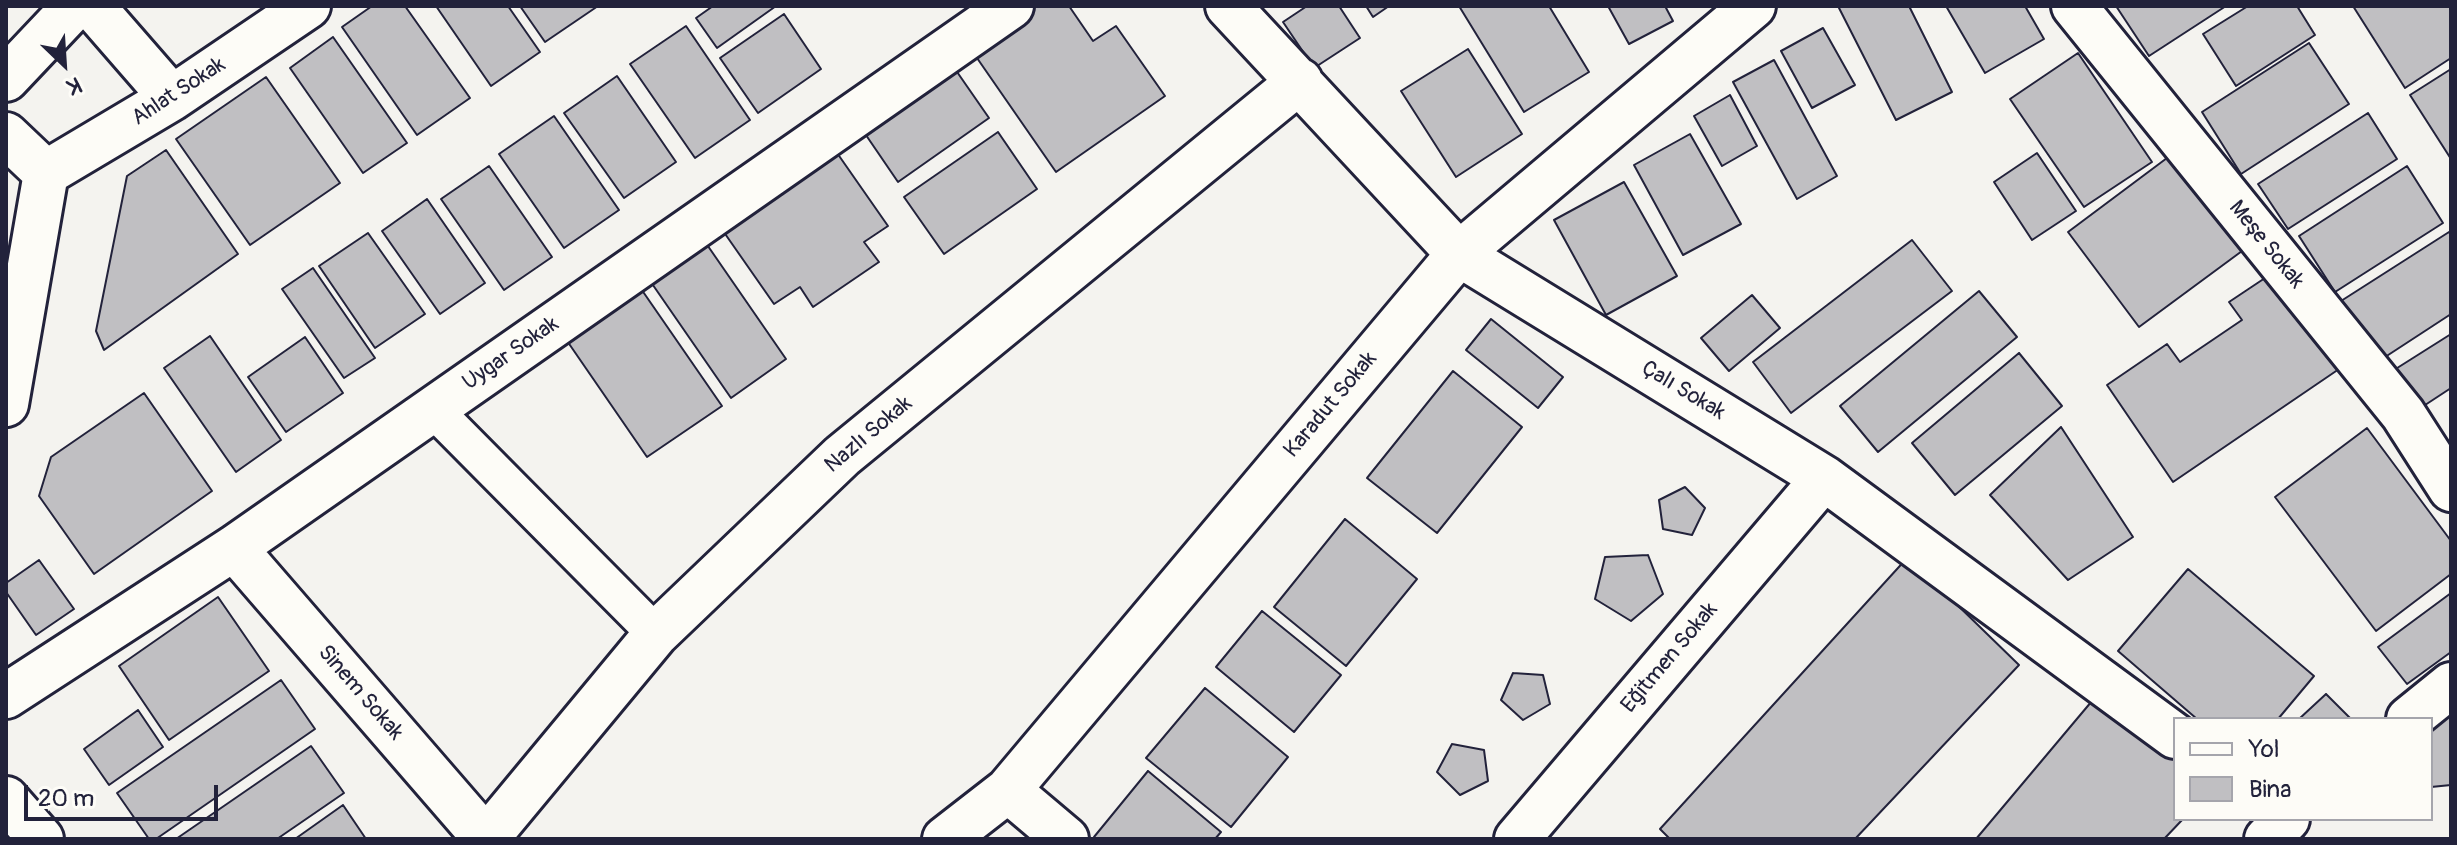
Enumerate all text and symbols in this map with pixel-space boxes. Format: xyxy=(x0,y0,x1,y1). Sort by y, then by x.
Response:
north arrow xyxy=(24,24,104,104)
street label: Ahlat Sokak xyxy=(127,52,231,132)
text: K xyxy=(62,70,86,101)
street label: Meşe Sokak xyxy=(2223,196,2309,294)
street label: Uygar Sokak xyxy=(458,311,564,397)
street label: Karadut Sokak xyxy=(1279,347,1383,463)
street label: Çalı Sokak xyxy=(1636,356,1730,426)
street label: Nazlı Sokak xyxy=(820,391,918,479)
street label: Eğitmen Sokak xyxy=(1616,597,1724,719)
street label: Sinem Sokak xyxy=(312,640,408,746)
legend xyxy=(2173,717,2433,821)
text: Yol xyxy=(2249,735,2279,764)
scale bar xyxy=(28,769,222,819)
text: Bina xyxy=(2249,775,2291,804)
text: 20 m xyxy=(38,784,94,813)

